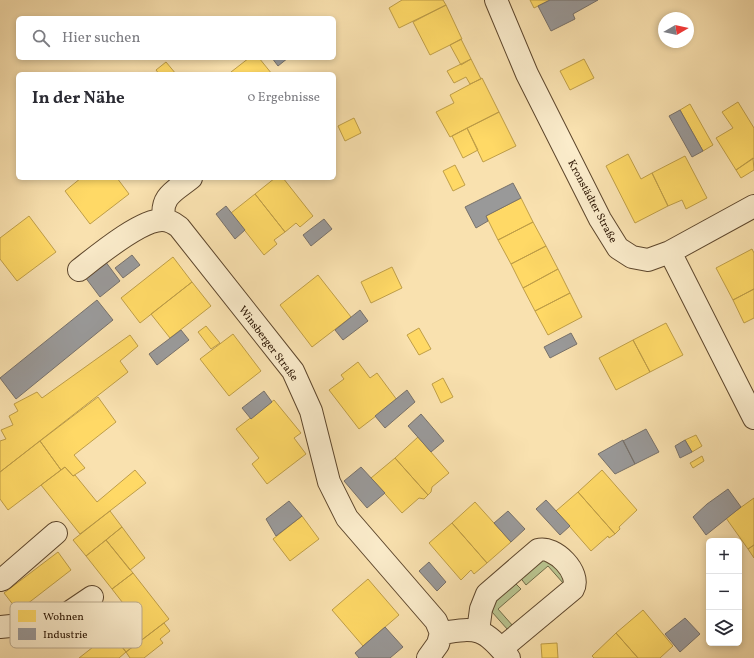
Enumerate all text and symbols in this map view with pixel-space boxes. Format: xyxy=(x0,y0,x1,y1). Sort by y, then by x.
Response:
north arrow xyxy=(658,12,694,48)
search box xyxy=(16,16,336,60)
icon: search xyxy=(30,27,52,49)
text: Hier suchen xyxy=(62,28,140,49)
text: In der Nähe xyxy=(32,87,125,110)
text: 0 Ergebnisse xyxy=(247,89,320,107)
street label: Kronstädter Straße xyxy=(563,157,620,246)
street label: Winsberger Straße xyxy=(235,303,301,385)
map controls xyxy=(706,538,742,646)
button: + xyxy=(706,538,742,574)
button: − xyxy=(706,574,742,610)
legend xyxy=(10,602,142,648)
text: Wohnen xyxy=(43,610,84,625)
button: layers xyxy=(706,610,742,646)
text: Industrie xyxy=(43,628,88,643)

